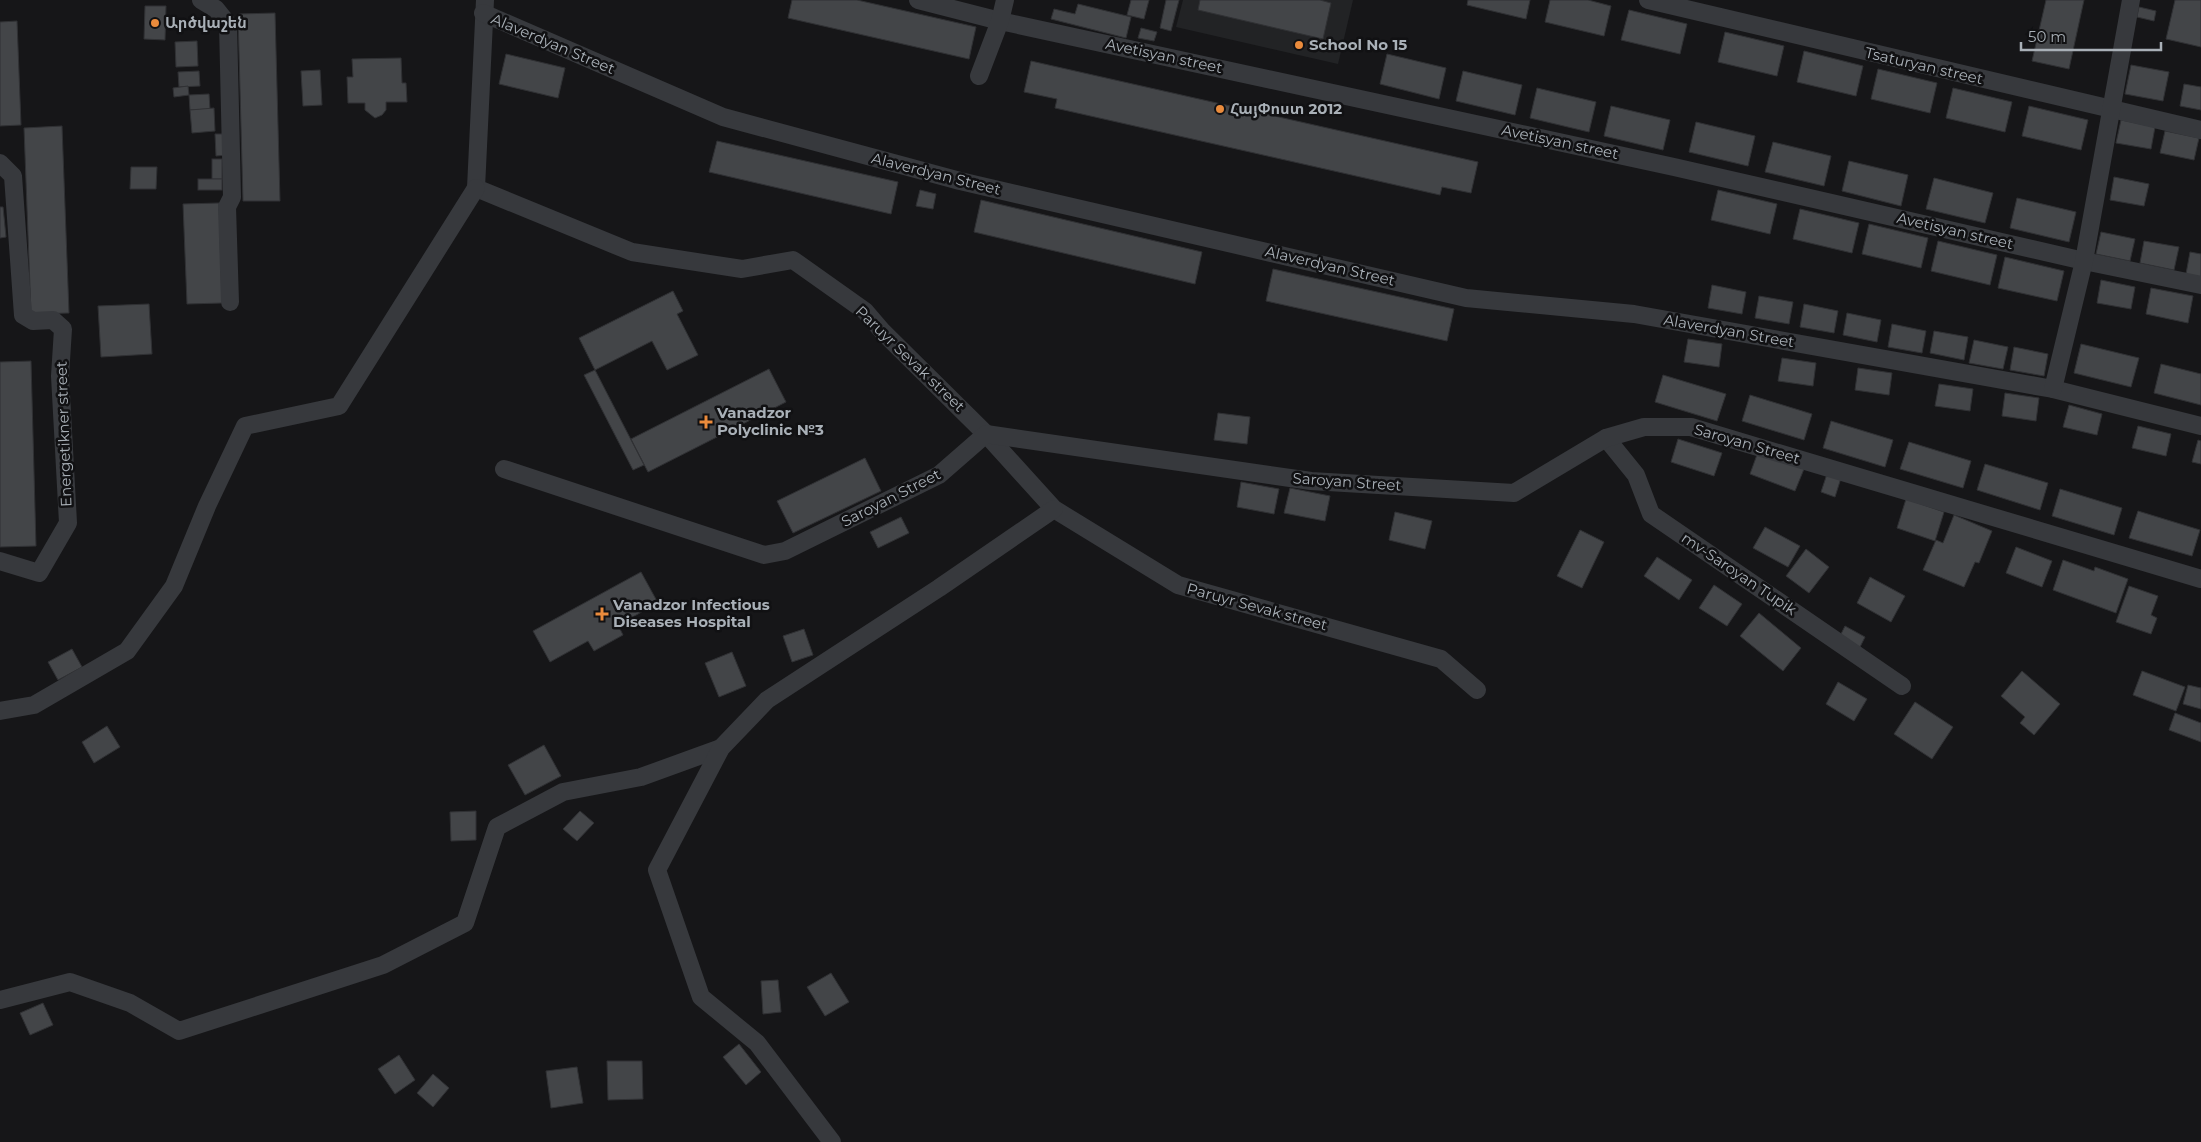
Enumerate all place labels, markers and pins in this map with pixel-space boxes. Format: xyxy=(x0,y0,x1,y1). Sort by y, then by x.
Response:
place label: Արծվաշեն xyxy=(165,13,247,32)
marker: Արծվաշեն xyxy=(149,17,161,29)
place label: School No 15 xyxy=(1309,35,1407,54)
marker: School No 15 xyxy=(1293,39,1305,51)
place label: ՀայՓոստ 2012 xyxy=(1230,99,1342,118)
marker: ՀայՓոստ 2012 xyxy=(1214,103,1226,115)
place label: Vanadzor Polyclinic №3 xyxy=(716,403,824,439)
marker: Vanadzor Polyclinic №3 xyxy=(699,415,713,429)
place label: Vanadzor Infectious Diseases Hospital xyxy=(612,595,770,631)
marker: Vanadzor Infectious Diseases Hospital xyxy=(595,607,609,621)

